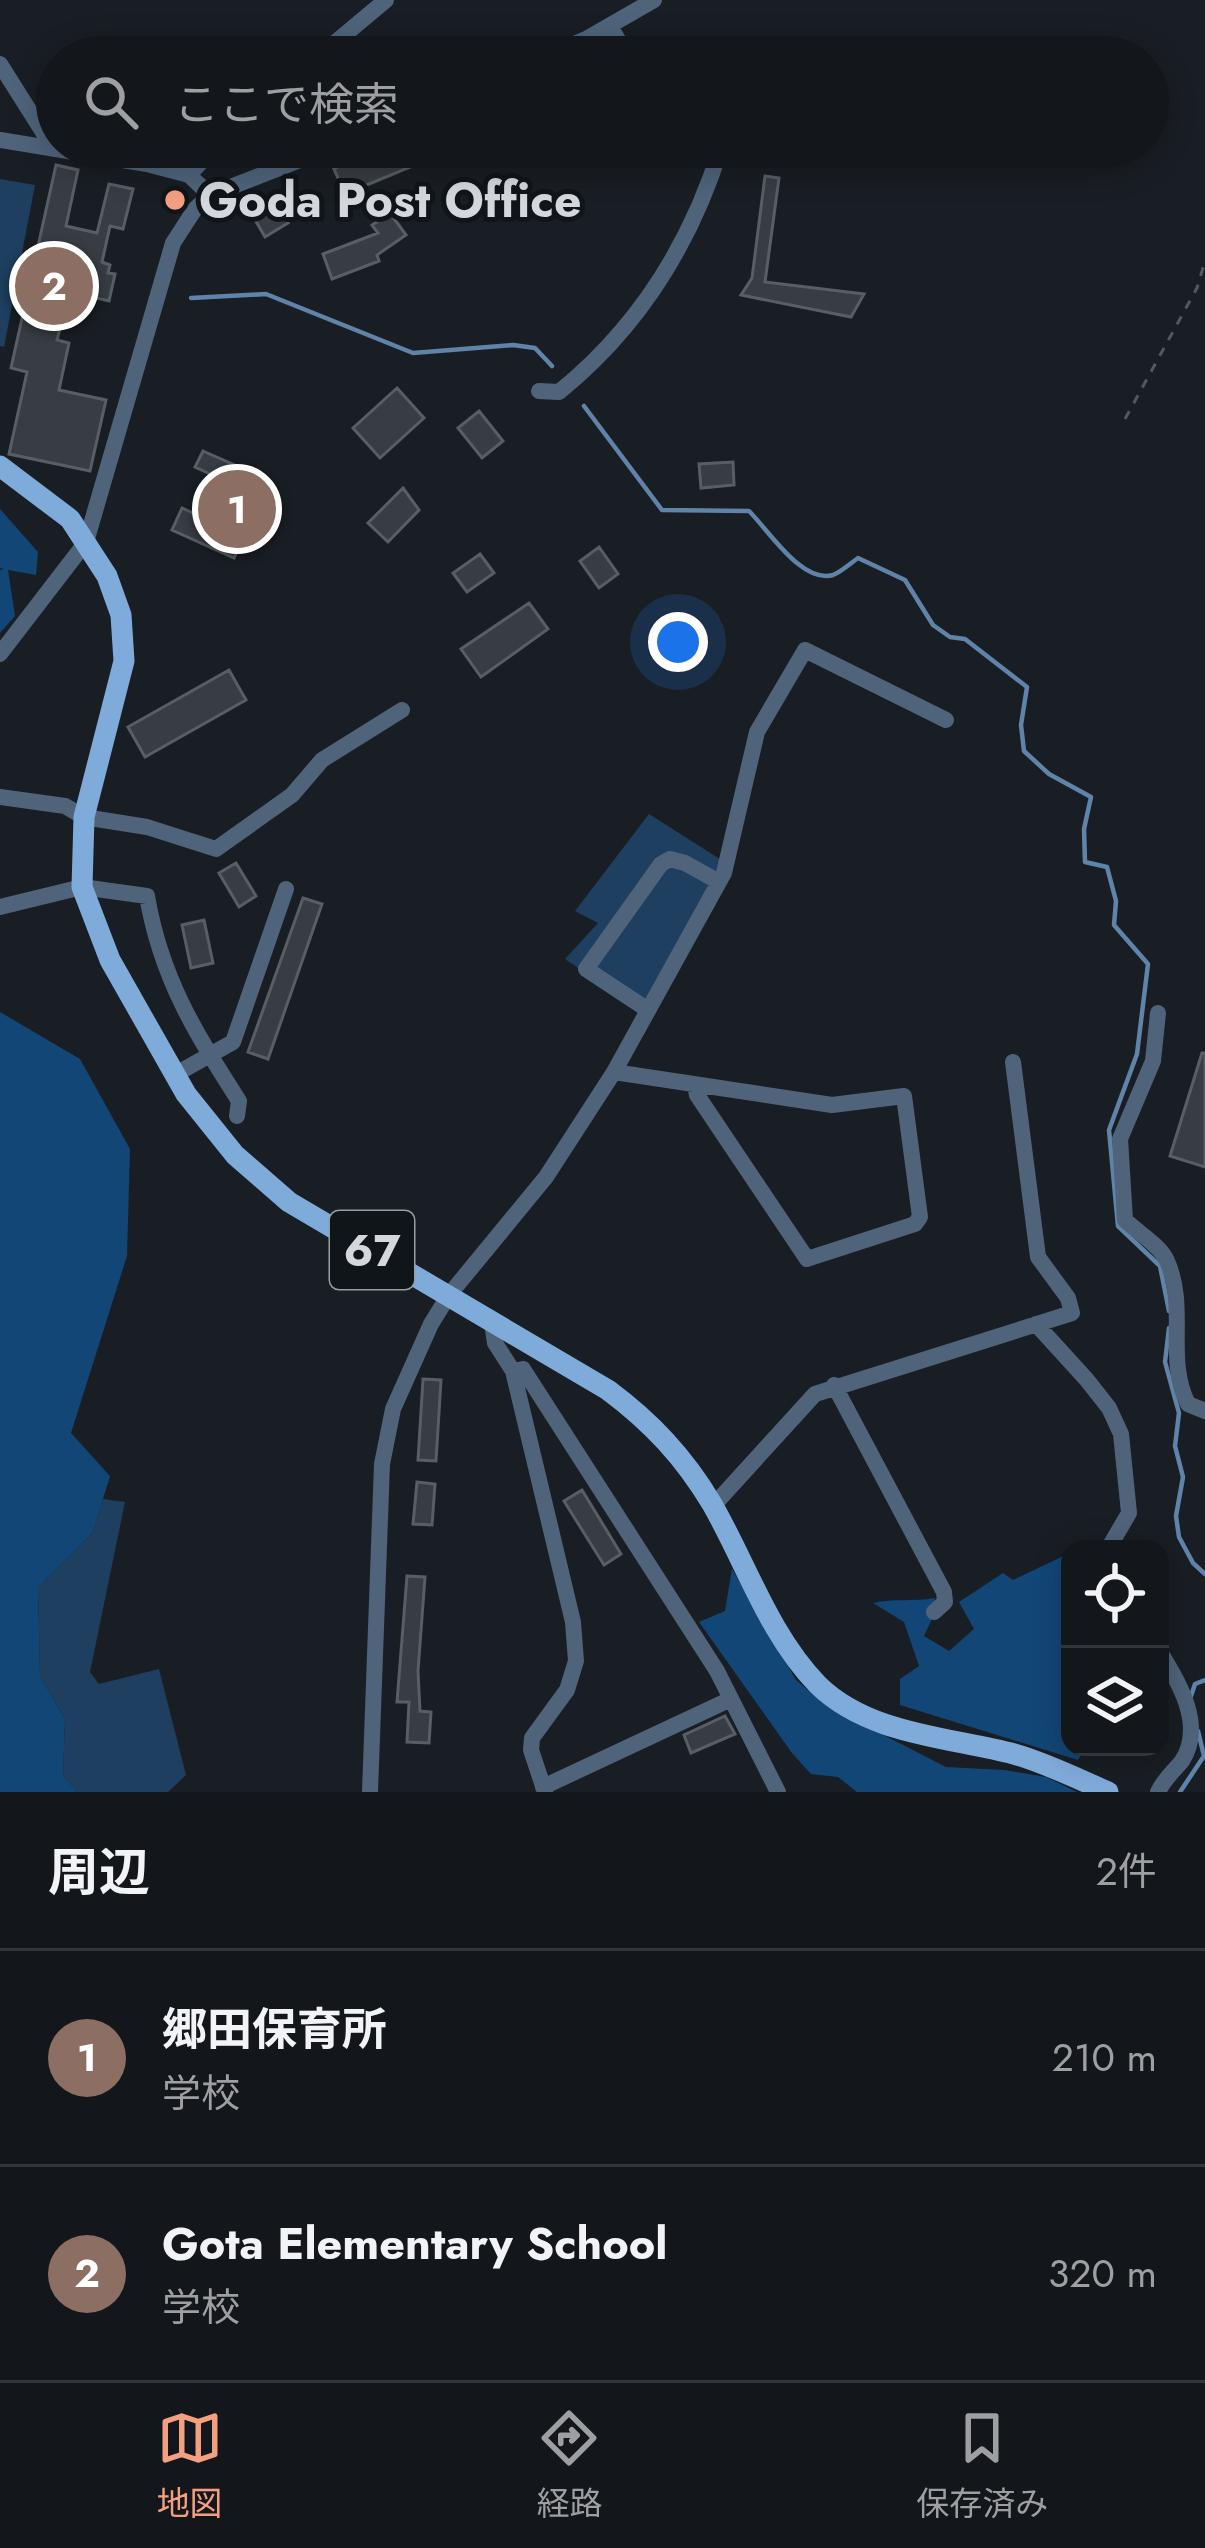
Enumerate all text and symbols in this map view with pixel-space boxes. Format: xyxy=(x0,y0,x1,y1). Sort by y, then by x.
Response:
search box xyxy=(36,36,1169,168)
icon: search xyxy=(78,69,144,135)
text: ここで検索 xyxy=(174,72,399,137)
place label: Goda Post Office xyxy=(199,166,582,235)
marker: Goda Post Office xyxy=(162,187,188,213)
pin: 2 xyxy=(15,241,93,331)
pin: 1 xyxy=(198,464,276,554)
your location xyxy=(648,612,708,672)
road number: 67 xyxy=(330,1211,414,1289)
map controls xyxy=(1061,1540,1169,1756)
button: locate xyxy=(1061,1540,1169,1648)
button: layers xyxy=(1061,1648,1169,1756)
text: 周辺 xyxy=(48,1835,150,1909)
text: 2件 xyxy=(1096,1843,1157,1900)
text: 郷田保育所 xyxy=(162,1997,387,2062)
text: 1 xyxy=(77,2029,97,2086)
text: 210 m xyxy=(1052,2029,1157,2086)
text: 学校 xyxy=(162,2065,240,2122)
text: Gota Elementary School xyxy=(162,2211,667,2276)
text: 2 xyxy=(74,2245,100,2302)
text: 320 m xyxy=(1048,2245,1157,2302)
text: 学校 xyxy=(162,2279,240,2336)
tab: 地図 xyxy=(157,2405,223,2527)
tab: 経路 xyxy=(536,2405,602,2527)
tab: 保存済み xyxy=(916,2405,1048,2527)

